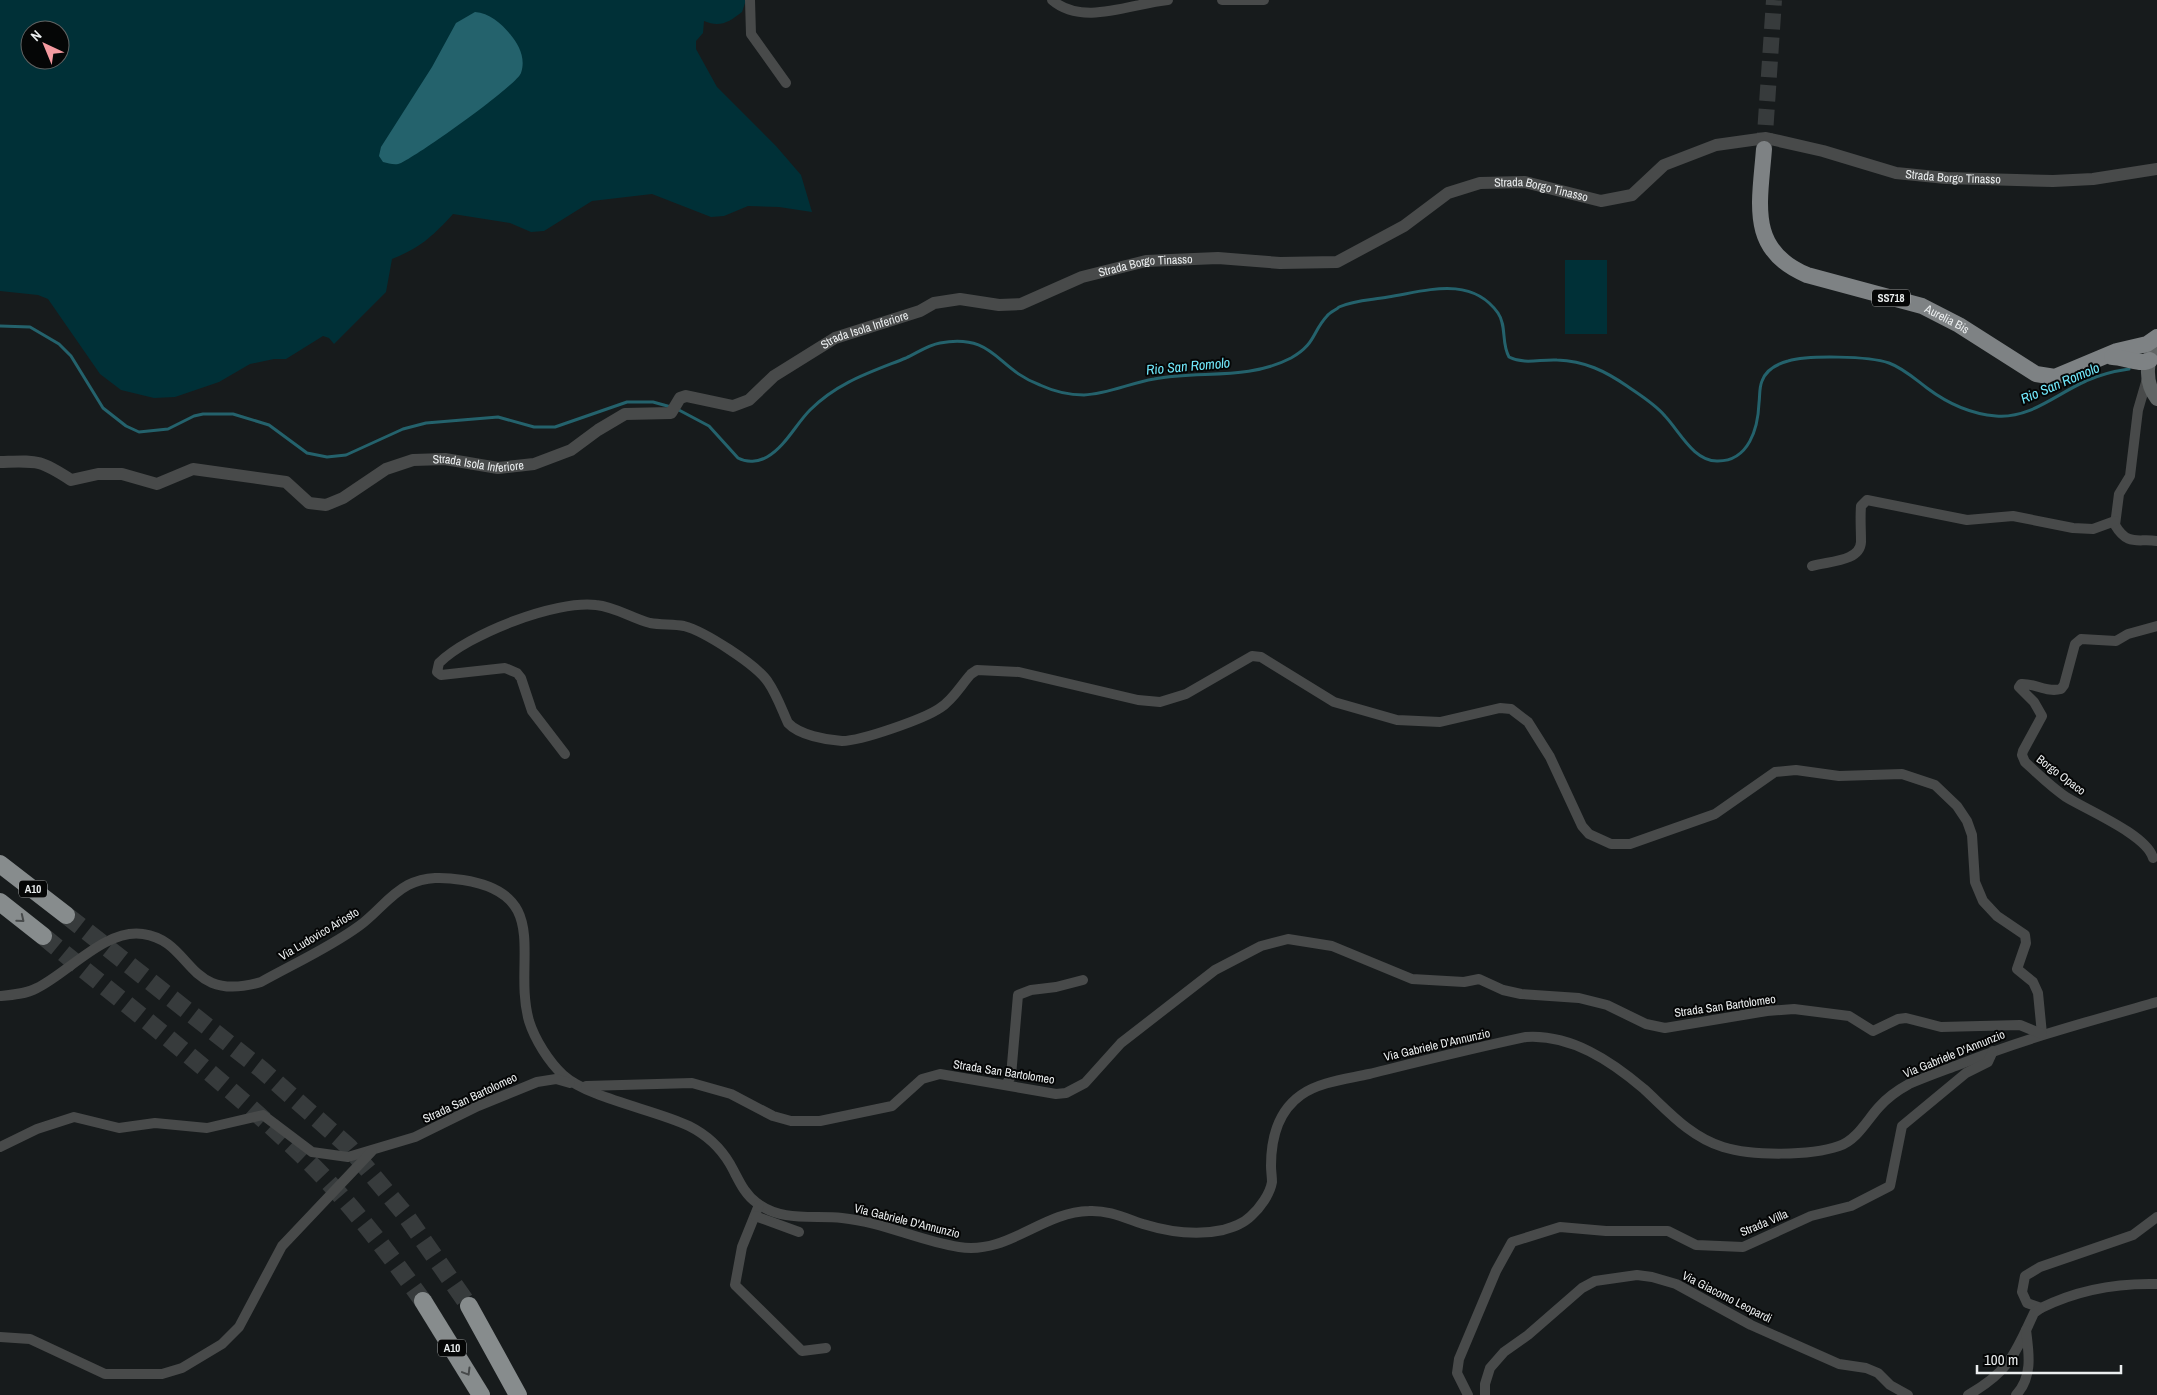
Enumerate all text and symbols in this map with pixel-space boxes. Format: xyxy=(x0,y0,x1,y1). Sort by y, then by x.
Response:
north arrow xyxy=(20,20,70,70)
text: N xyxy=(27,26,45,45)
street label: Strada Borgo Tinasso xyxy=(1905,166,2001,188)
street label: Strada Borgo Tinasso xyxy=(1494,174,1590,205)
street label: Strada Borgo Tinasso xyxy=(1097,251,1193,281)
road number: SS718 xyxy=(1872,290,1910,306)
street label: Aurelia Bis xyxy=(1921,300,1972,338)
street label: Strada Isola Inferiore xyxy=(818,307,910,353)
water label: Rio San Romolo xyxy=(1145,353,1231,379)
water label: Rio San Romolo xyxy=(2018,358,2102,408)
street label: Strada Isola Inferiore xyxy=(432,451,525,476)
street label: Borgo Opaco xyxy=(2033,751,2089,799)
road number: A10 xyxy=(19,881,47,898)
street label: Via Ludovico Ariosto xyxy=(276,904,362,964)
one-way arrow xyxy=(15,914,24,922)
street label: Strada San Bartolomeo xyxy=(1673,991,1777,1021)
street label: Via Gabriele D'Annunzio xyxy=(1382,1025,1492,1065)
street label: Via Gabriele D'Annunzio xyxy=(1901,1026,2007,1082)
street label: Strada San Bartolomeo xyxy=(952,1056,1056,1088)
street label: Strada San Bartolomeo xyxy=(420,1069,520,1127)
street label: Via Gabriele D'Annunzio xyxy=(852,1200,962,1242)
street label: Strada Villa xyxy=(1738,1206,1791,1240)
street label: Via Giacomo Leopardi xyxy=(1679,1267,1775,1327)
road number: A10 xyxy=(438,1340,466,1356)
scale bar xyxy=(1977,1342,2121,1374)
text: 100 m xyxy=(1984,1349,2018,1370)
one-way arrow xyxy=(461,1367,470,1376)

